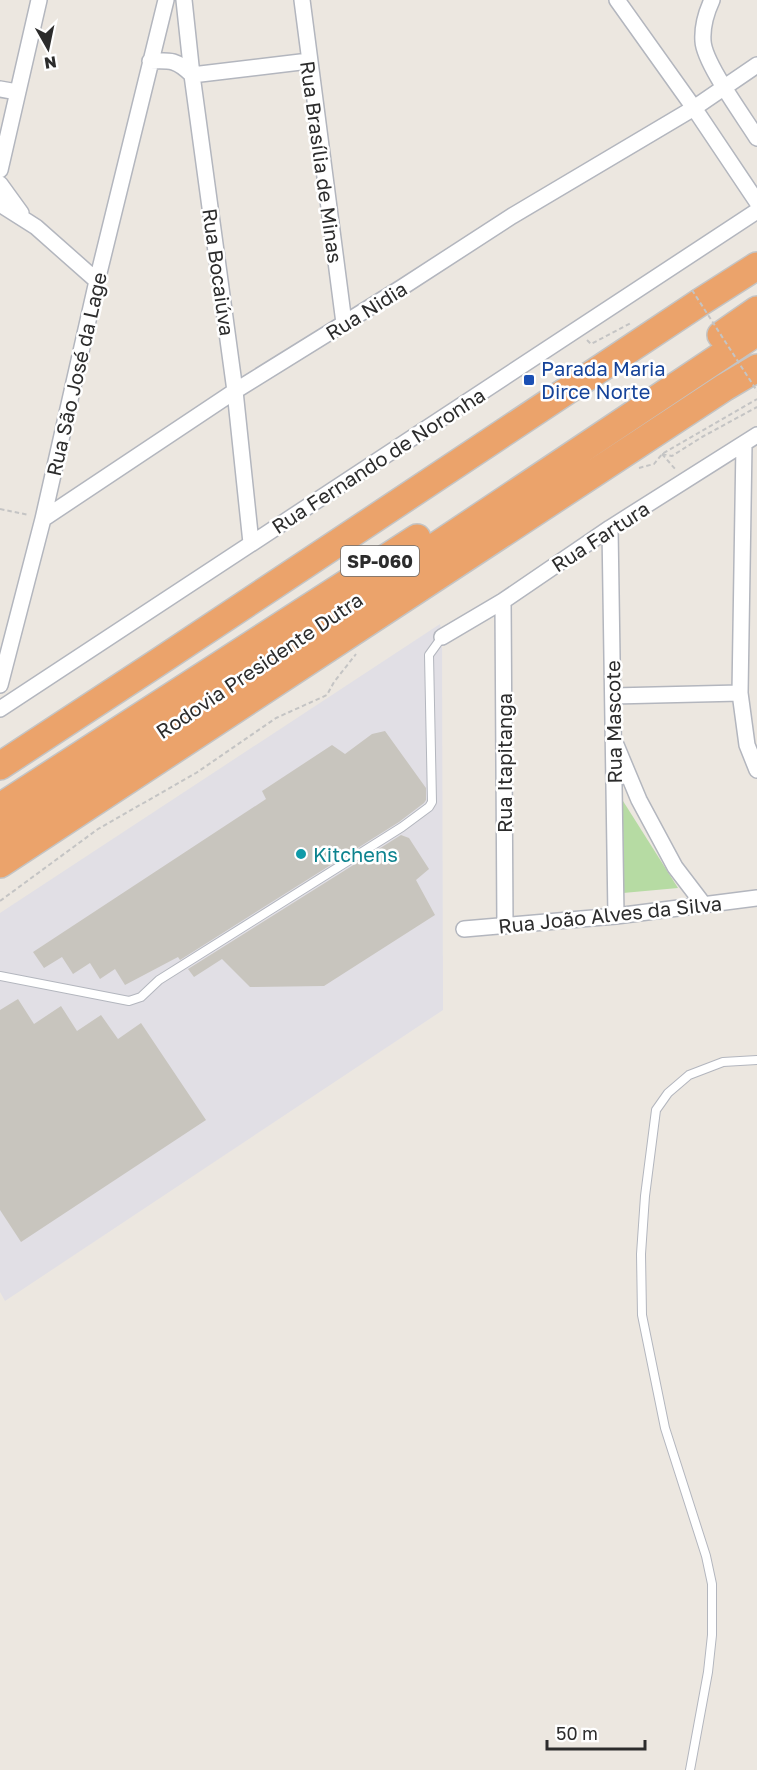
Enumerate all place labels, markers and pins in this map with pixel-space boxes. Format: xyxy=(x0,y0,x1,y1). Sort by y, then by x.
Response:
place label: Parada Maria Dirce Norte xyxy=(541,356,666,403)
marker: Parada Maria Dirce Norte xyxy=(522,373,536,387)
place label: Kitchens xyxy=(313,842,398,866)
marker: Kitchens xyxy=(294,847,308,861)

